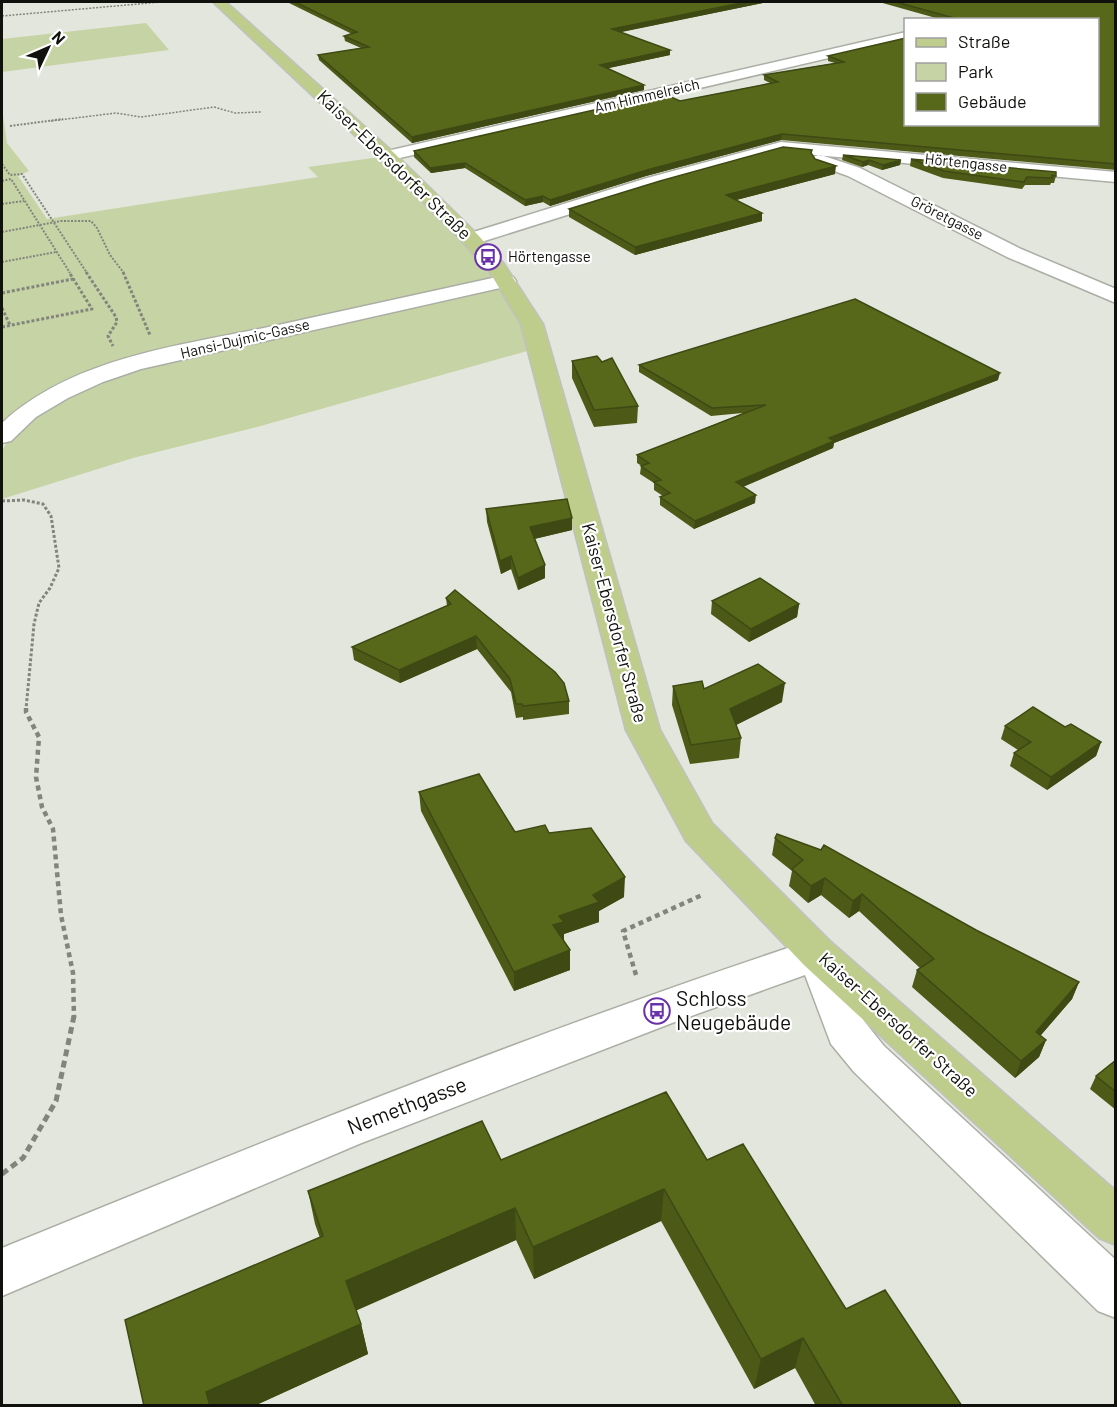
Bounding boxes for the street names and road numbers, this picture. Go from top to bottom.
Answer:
street label: Am Himmelreich [592,74,701,116]
street label: Kaiser-Ebersdorfer Straße [313,85,476,244]
street label: Hörtengasse [924,149,1008,175]
street label: Gröretgasse [908,191,987,243]
street label: Hansi-Dujmic-Gasse [178,314,311,362]
street label: Kaiser-Ebersdorfer Straße [578,520,652,725]
street label: Kaiser-Ebersdorfer Straße [815,947,983,1101]
street label: Nemethgasse [343,1070,470,1139]

